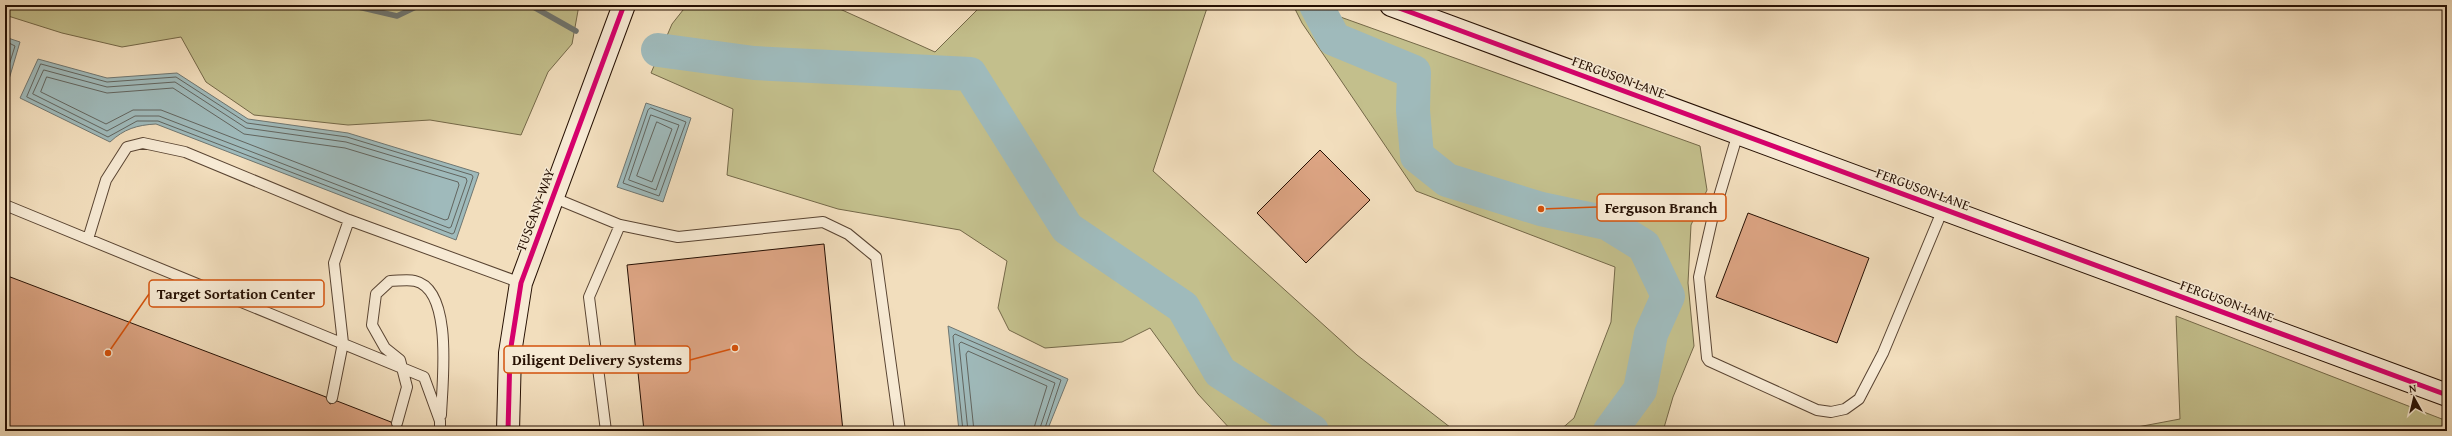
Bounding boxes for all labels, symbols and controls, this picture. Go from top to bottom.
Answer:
street label: FERGUSON LANE [1569,51,1669,103]
street label: FERGUSON LANE [1873,163,1973,215]
street label: TUSCANY WAY [511,165,559,254]
callout: Ferguson Branch [1597,194,1726,221]
text: Ferguson Branch [1605,197,1717,218]
street label: FERGUSON LANE [2177,275,2277,327]
callout: Target Sortation Center [149,280,324,307]
text: Target Sortation Center [157,283,315,304]
callout: Diligent Delivery Systems [504,346,690,373]
text: Diligent Delivery Systems [512,349,682,370]
north arrow [2394,378,2434,418]
text: N [2408,380,2418,397]

